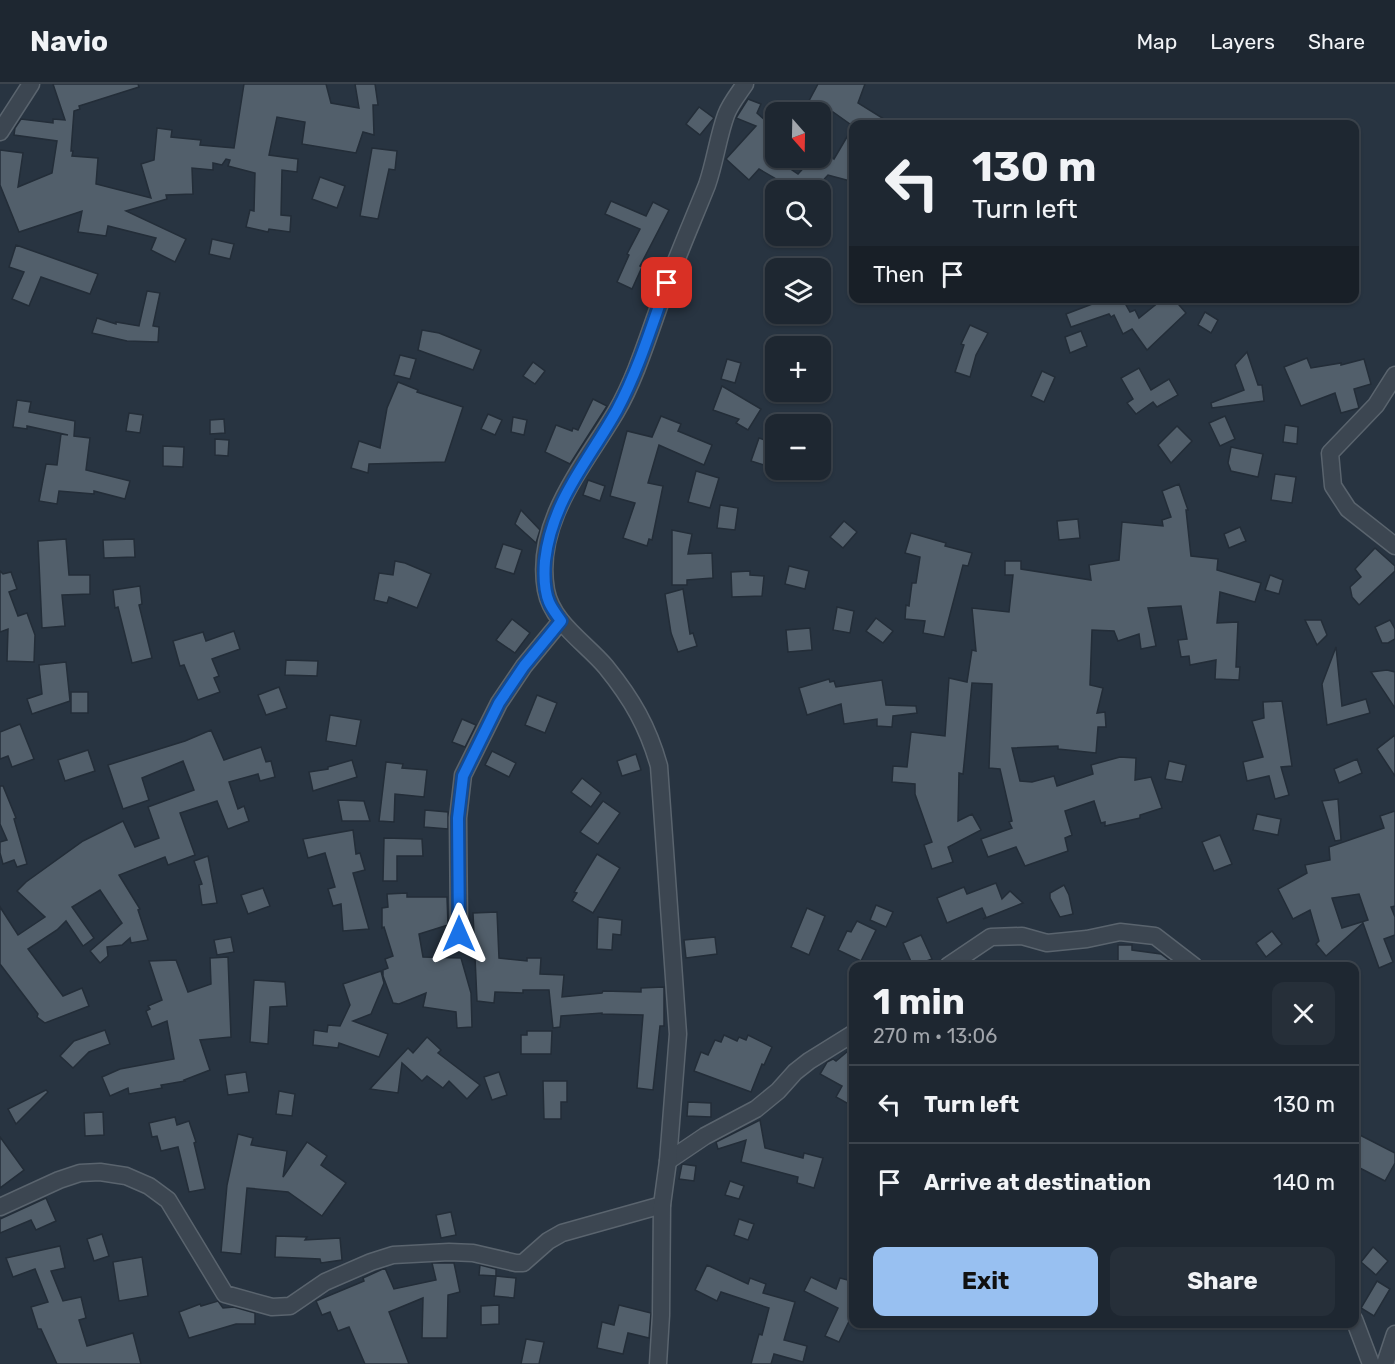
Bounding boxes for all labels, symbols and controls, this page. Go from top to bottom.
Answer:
text: Navio [30,25,108,58]
text: Map [1136,29,1177,54]
text: Layers [1210,29,1275,54]
text: Share [1308,29,1365,54]
north arrow [765,102,831,168]
map controls [765,102,831,480]
text: 130 m [972,142,1097,192]
icon: left [873,144,951,222]
button: search [765,180,831,246]
text: Turn left [972,193,1077,225]
pin [641,257,692,308]
button: layers [765,258,831,324]
icon: arrive [936,258,969,291]
text: Then [873,261,924,288]
icon: arrive [650,266,683,299]
button: + [765,336,831,402]
button: − [765,414,831,480]
position arrow [427,902,491,966]
text: 1 min [873,980,965,1023]
button: close [1272,982,1335,1045]
text: 270 m · 13:06 [873,1024,997,1048]
icon: left [873,1088,906,1121]
text: Turn left [924,1091,1019,1118]
text: 130 m [1273,1091,1335,1118]
icon: arrive [873,1166,906,1199]
text: Arrive at destination [924,1169,1151,1196]
text: 140 m [1273,1169,1335,1196]
button: Exit [873,1247,1098,1316]
button: Share [1110,1247,1335,1316]

